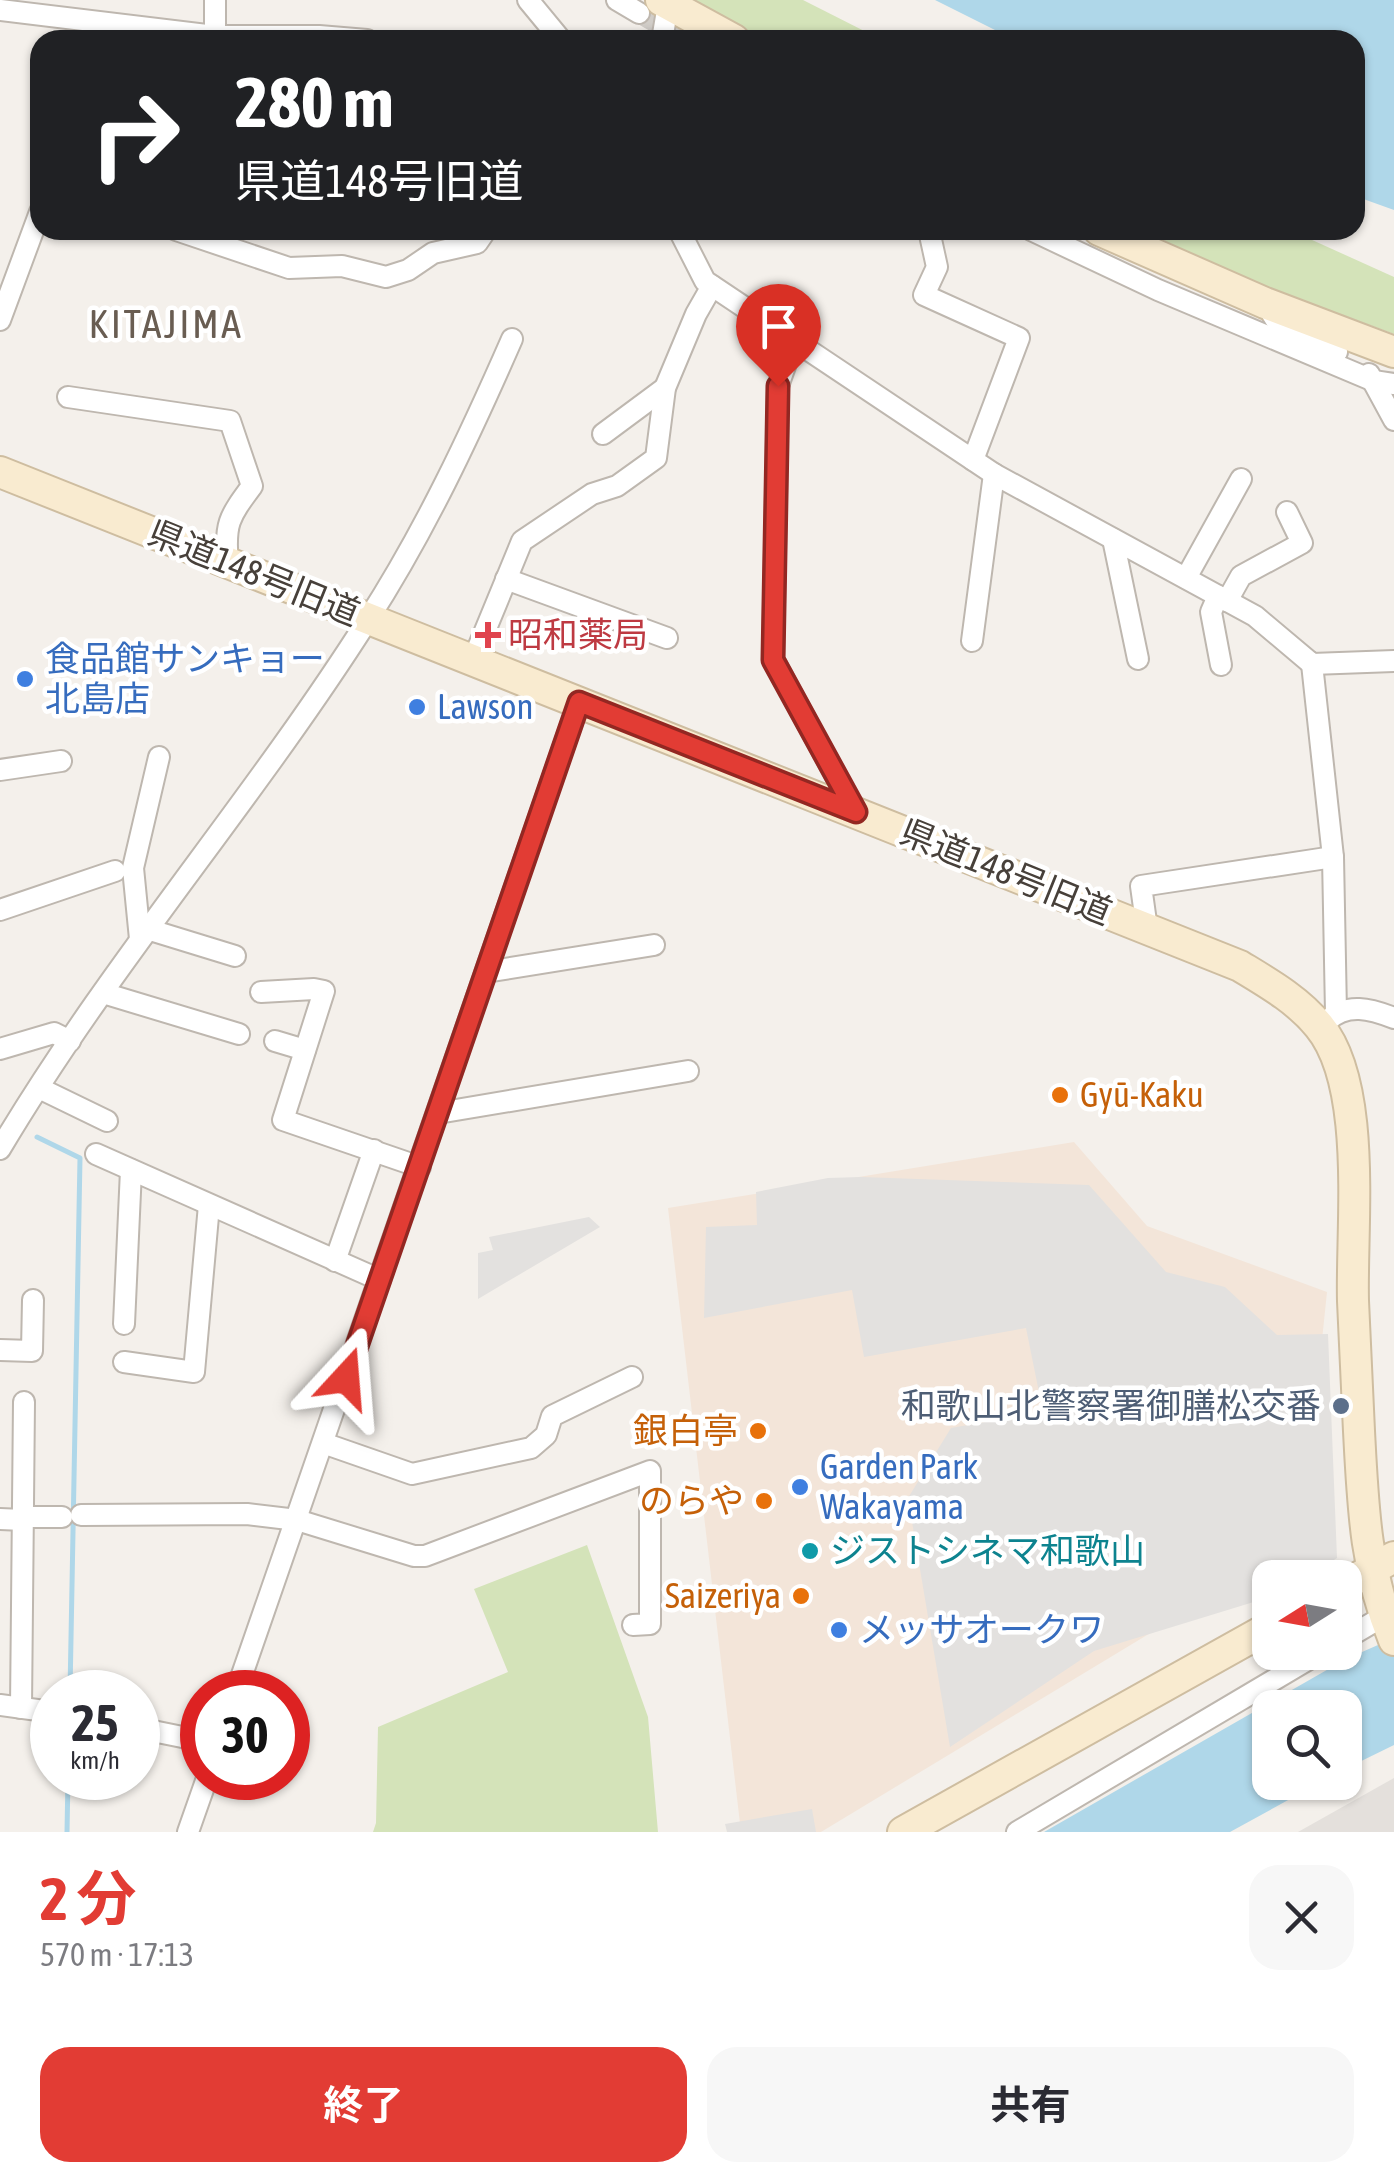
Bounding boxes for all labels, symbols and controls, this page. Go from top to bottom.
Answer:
text: 280 m [235,62,394,142]
icon: right [70,70,200,200]
text: 県道148号旧道 [235,155,523,207]
pin [736,284,821,387]
icon: arrive [751,299,806,354]
district label: KITAJIMA [89,301,243,346]
street label: 県道148号旧道 [143,512,366,633]
place label: 昭和薬局 [508,614,648,654]
marker: 昭和薬局 [477,624,499,646]
place label: 食品館サンキョー 北島店 [45,638,325,718]
marker: 食品館サンキョー 北島店 [14,668,36,690]
place label: Lawson [437,686,534,726]
marker: Lawson [406,696,428,718]
street label: 県道148号旧道 [895,811,1118,932]
place label: Gyū-Kaku [1080,1074,1204,1114]
marker: Gyū-Kaku [1049,1084,1071,1106]
position arrow [294,1326,398,1430]
place label: 和歌山北警察署御膳松交番 [901,1385,1321,1425]
marker: 和歌山北警察署御膳松交番 [1330,1395,1352,1417]
place label: 銀白亭 [633,1410,738,1450]
marker: 銀白亭 [747,1420,769,1442]
place label: Garden Park Wakayama [820,1446,978,1526]
marker: Garden Park Wakayama [789,1476,811,1498]
place label: のらや [639,1480,744,1520]
marker: のらや [753,1490,775,1512]
place label: ジストシネマ和歌山 [830,1530,1145,1570]
marker: ジストシネマ和歌山 [799,1540,821,1562]
north arrow [1252,1560,1362,1670]
map controls [1252,1560,1362,1800]
place label: Saizeriya [665,1575,781,1615]
marker: Saizeriya [790,1585,812,1607]
place label: メッサオークワ [859,1609,1104,1649]
marker: メッサオークワ [828,1619,850,1641]
speed limit sign: 30 [180,1670,310,1800]
button: search [1252,1690,1362,1800]
text: 25 [71,1694,118,1752]
text: km/h [70,1746,120,1774]
text: 2 分 [40,1864,136,1933]
button: close [1249,1865,1354,1970]
text: 570 m · 17:13 [40,1936,194,1973]
button: 終了 [40,2047,687,2162]
button: 共有 [707,2047,1354,2162]

